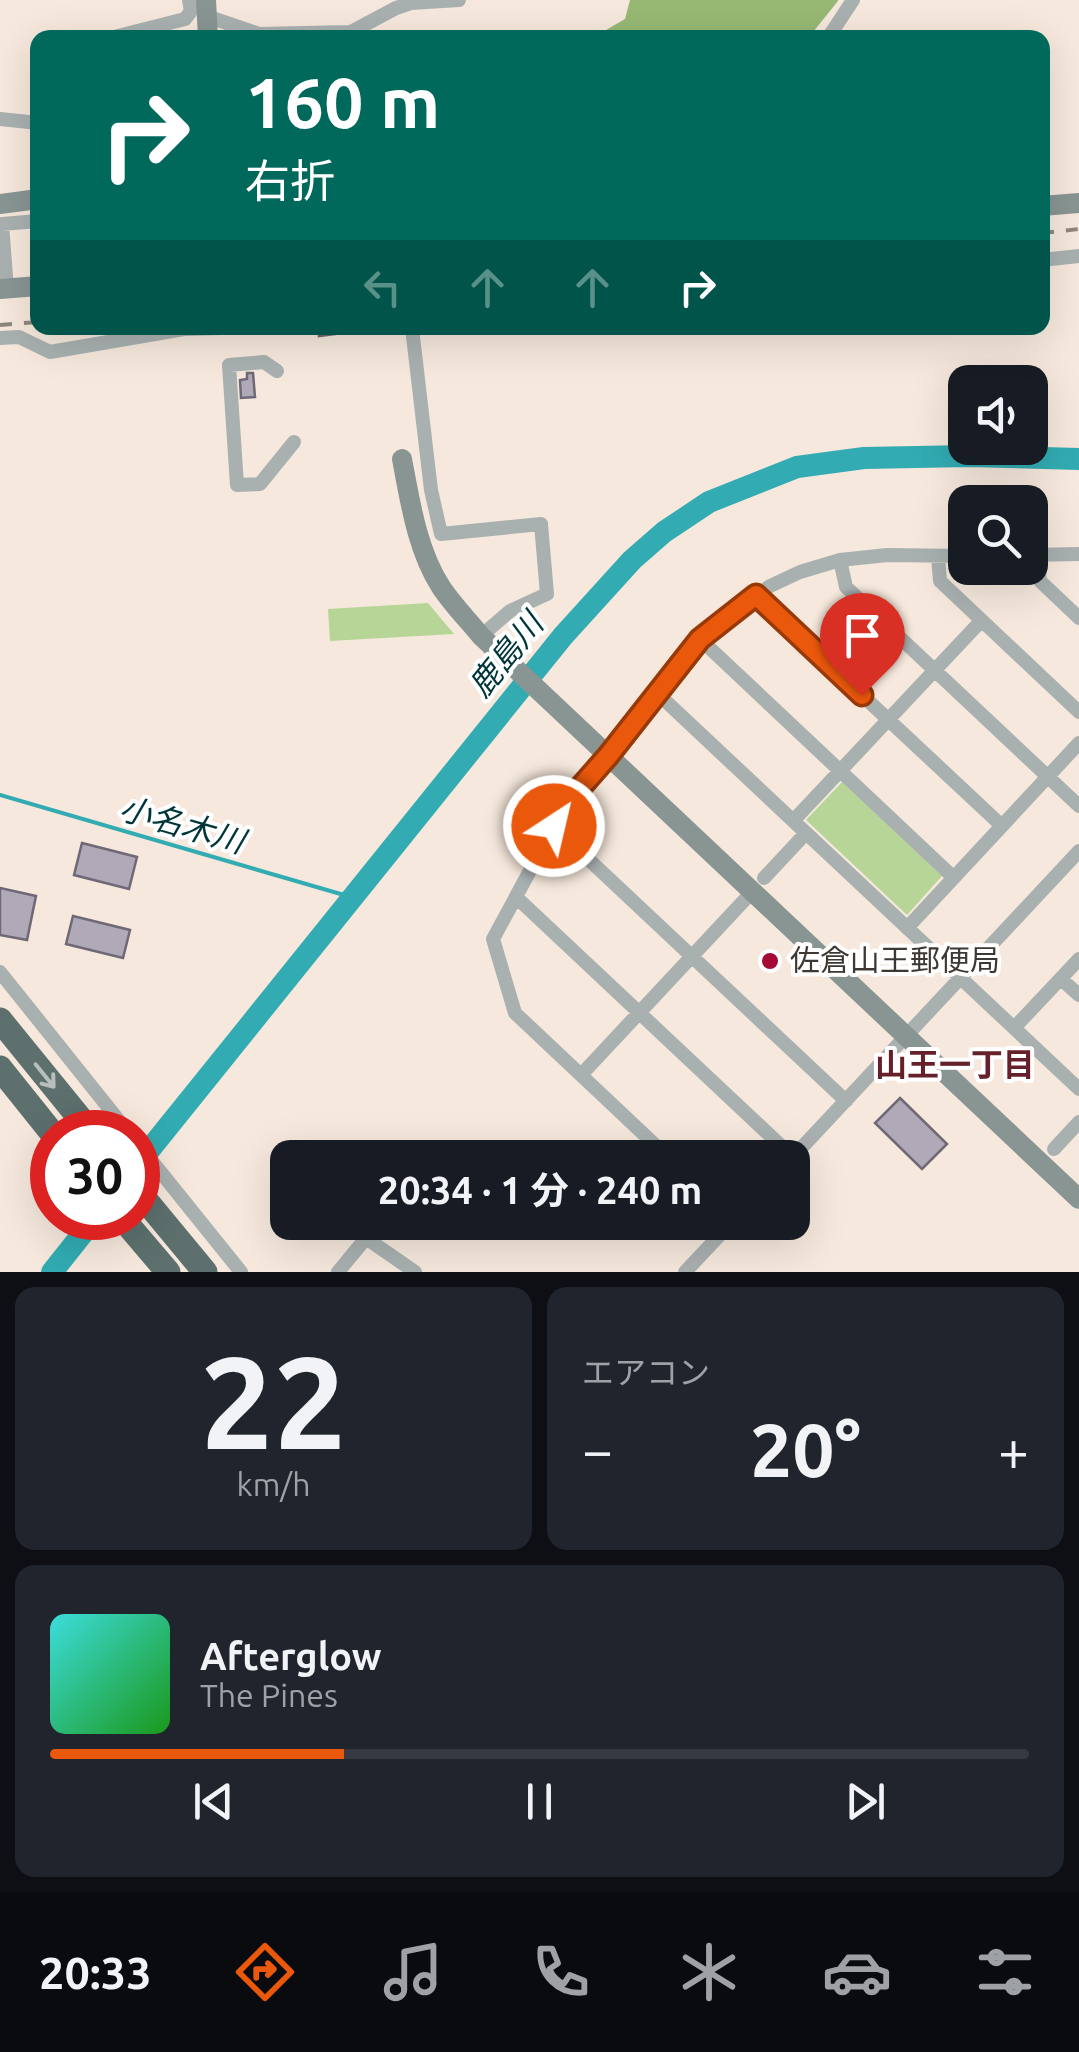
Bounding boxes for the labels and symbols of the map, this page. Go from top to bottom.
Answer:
pin [820,593,905,696]
water label: 鹿島川 [461,603,551,703]
position arrow [502,774,606,878]
water label: 小名木川 [116,789,252,860]
place label: 佐倉山王郵便局 [790,943,1000,977]
marker: 佐倉山王郵便局 [759,950,781,972]
district label: 山王一丁目 [875,1046,1035,1082]
one-way arrow [34,1063,56,1089]
speed limit sign: 30 [30,1110,160,1240]

